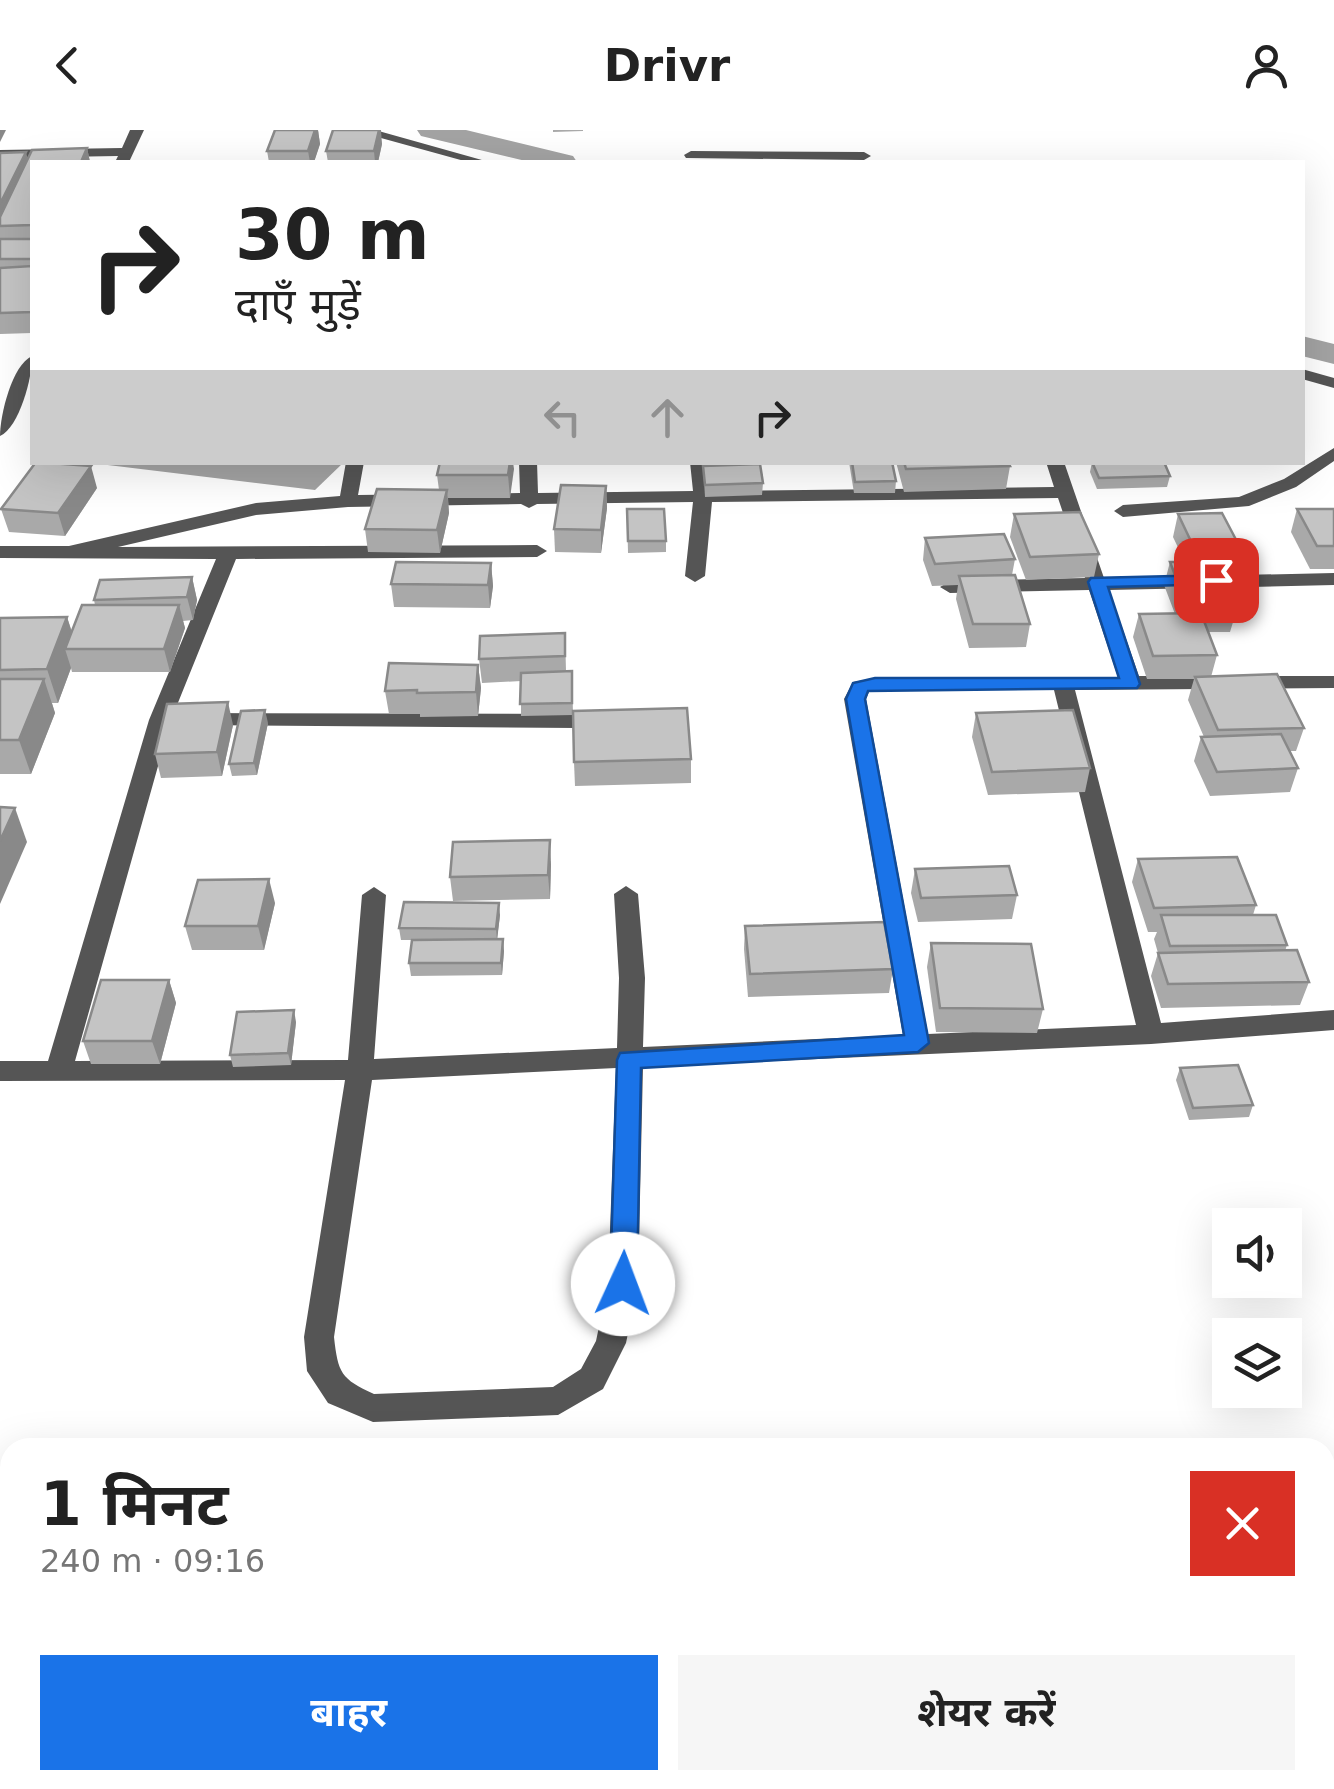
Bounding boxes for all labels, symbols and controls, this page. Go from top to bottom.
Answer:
icon: back [40,38,95,93]
icon: person [1239,38,1294,93]
text: Drivr [604,39,730,92]
text: 30 m [235,194,430,276]
icon: right [70,200,200,330]
text: दाएँ मुड़ें [235,278,361,331]
icon: left [535,390,590,445]
icon: ahead [640,390,695,445]
icon: right [745,390,800,445]
pin [1174,538,1259,623]
icon: arrive [1189,553,1244,608]
map controls [1212,1208,1302,1408]
button: sound [1212,1208,1302,1298]
position arrow [571,1232,675,1336]
button: layers [1212,1318,1302,1408]
text: 1 मिनट [40,1469,229,1539]
button: close [1190,1471,1295,1576]
text: 240 m · 09:16 [40,1542,265,1580]
button: बाहर [40,1655,658,1770]
button: शेयर करें [678,1655,1295,1770]

